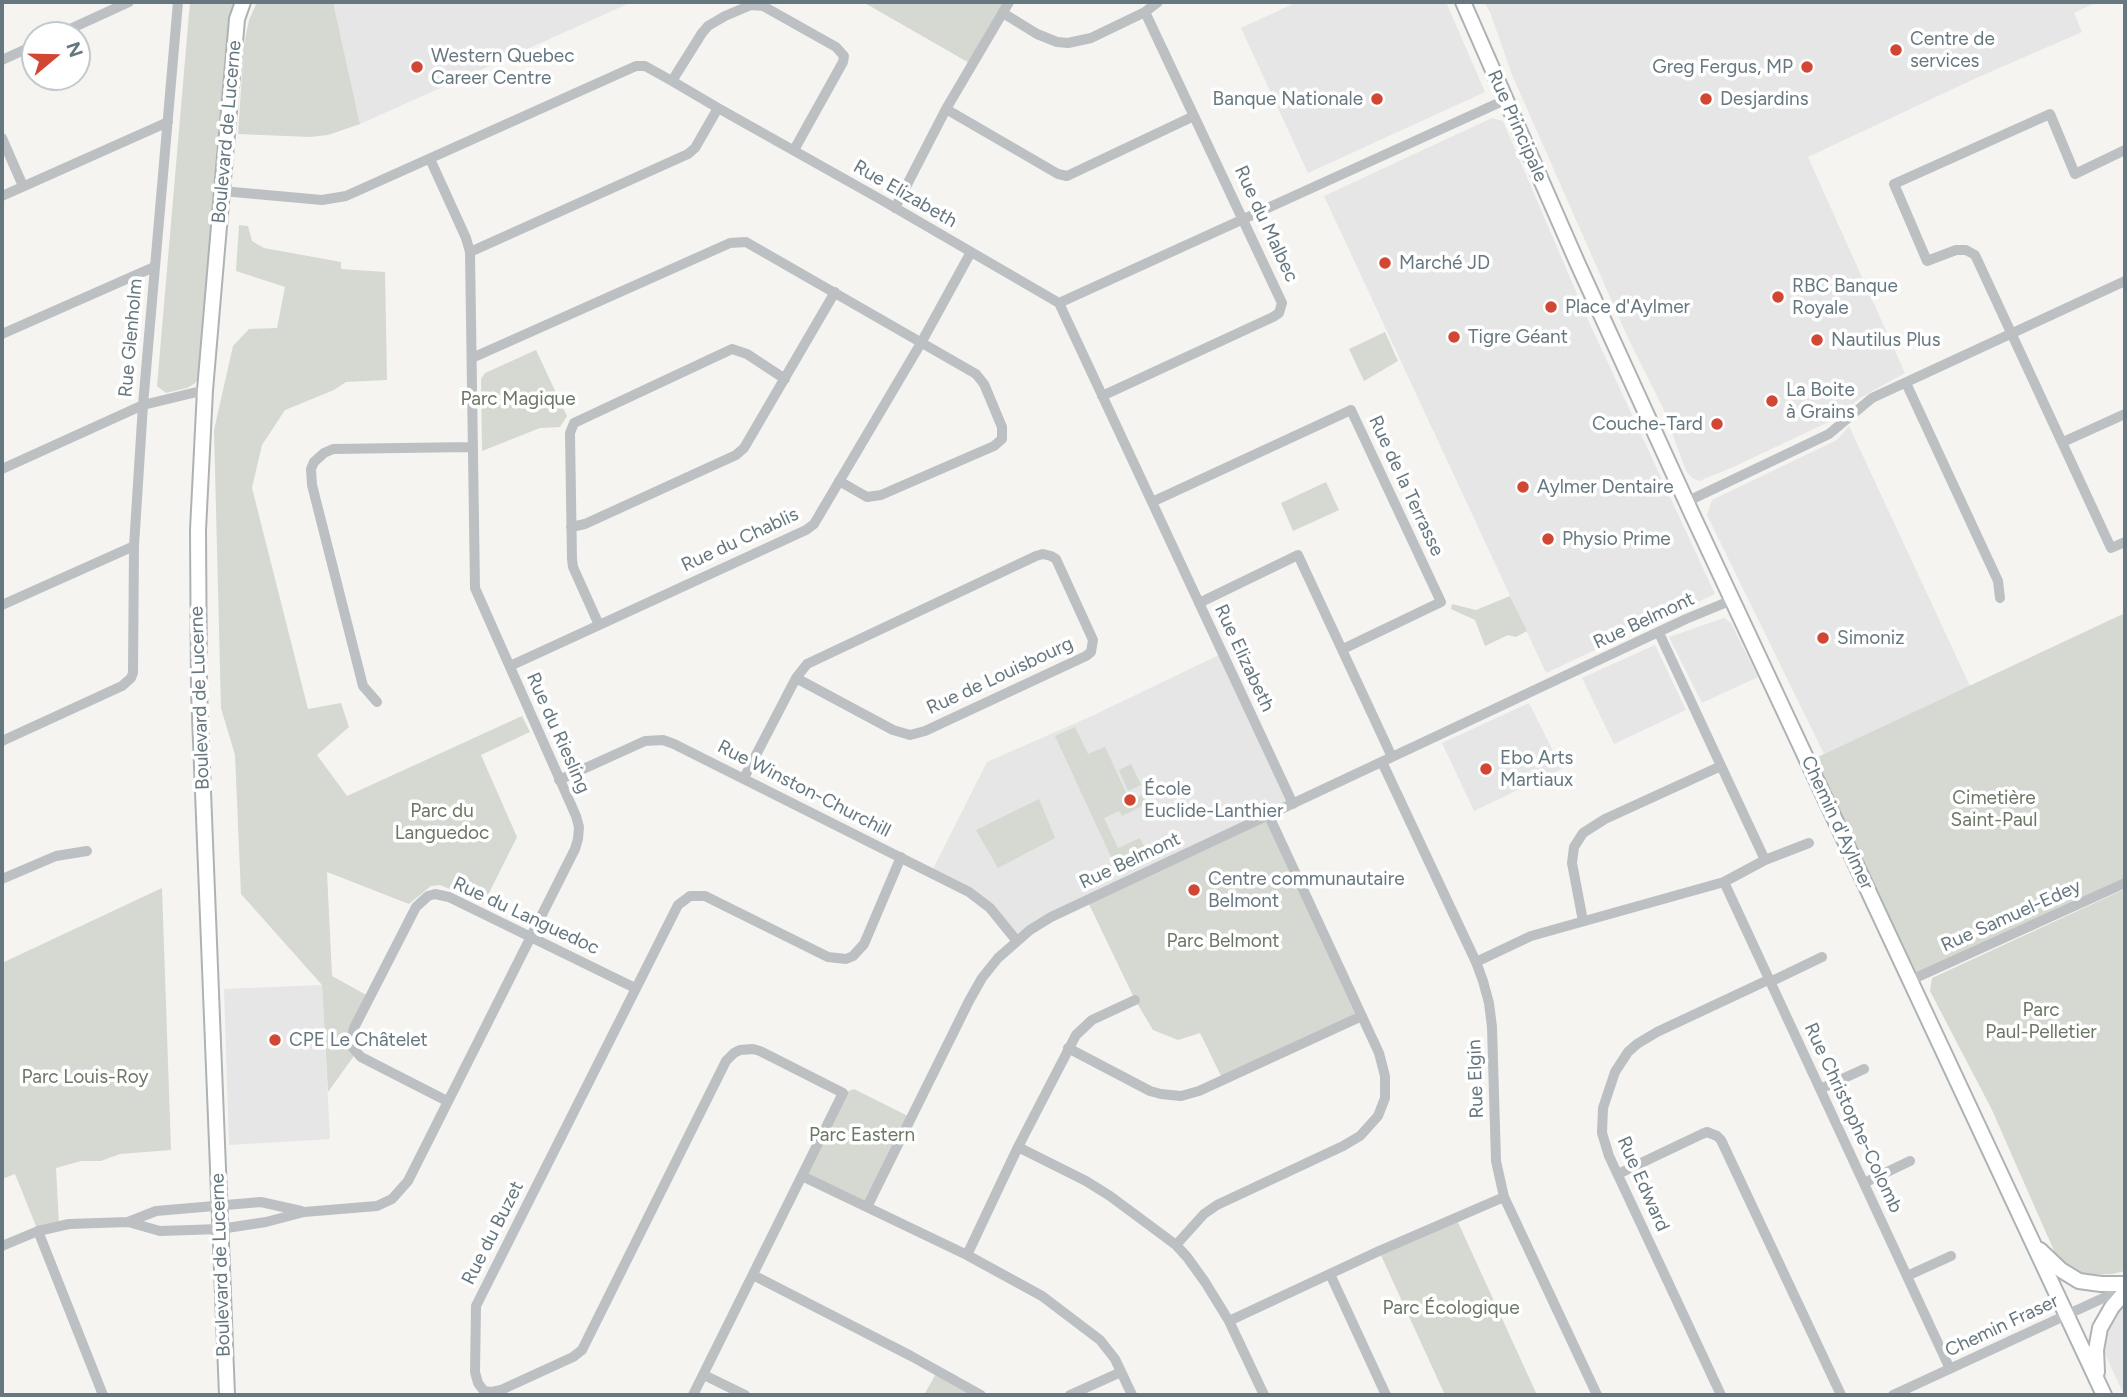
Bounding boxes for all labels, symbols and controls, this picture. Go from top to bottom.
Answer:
north arrow [21,21,91,91]
place label: Centre de services [1910,28,1995,72]
text: N [61,39,88,60]
street label: Boulevard de Lucerne [208,39,246,225]
marker: Centre de services [1888,42,1904,58]
place label: Western Quebec Career Centre [431,45,575,89]
place label: Greg Fergus, MP [1652,56,1793,78]
marker: Western Quebec Career Centre [409,59,425,75]
marker: Greg Fergus, MP [1799,59,1815,75]
street label: Rue Principale [1482,67,1552,185]
place label: Banque Nationale [1213,88,1363,110]
place label: Desjardins [1720,88,1809,110]
marker: Banque Nationale [1369,91,1385,107]
marker: Desjardins [1698,91,1714,107]
street label: Rue Elizabeth [849,155,961,233]
street label: Rue du Malbec [1229,162,1303,286]
place label: Marché JD [1399,252,1490,274]
marker: Marché JD [1377,255,1393,271]
place label: RBC Banque Royale [1792,275,1898,319]
street label: Rue Glenholm [114,278,148,398]
marker: RBC Banque Royale [1770,289,1786,305]
place label: Place d'Aylmer [1565,296,1690,318]
marker: Place d'Aylmer [1543,299,1559,315]
place label: Tigre Géant [1468,326,1568,348]
marker: Tigre Géant [1446,329,1462,345]
place label: Nautilus Plus [1831,329,1941,351]
marker: Nautilus Plus [1809,332,1825,348]
place label: La Boite à Grains [1786,379,1855,423]
park label: Parc Magique [460,388,576,410]
marker: La Boite à Grains [1764,393,1780,409]
street label: Rue de la Terrasse [1363,412,1449,560]
place label: Couche-Tard [1592,413,1703,435]
marker: Couche-Tard [1709,416,1725,432]
place label: Aylmer Dentaire [1537,476,1674,498]
marker: Aylmer Dentaire [1515,479,1531,495]
street label: Rue du Chablis [678,503,802,577]
place label: Physio Prime [1562,528,1671,550]
marker: Physio Prime [1540,531,1556,547]
street label: Rue Belmont [1590,588,1698,654]
street label: Rue Elizabeth [1209,601,1279,715]
street label: Boulevard de Lucerne [185,606,215,790]
place label: Simoniz [1837,627,1905,649]
marker: Simoniz [1815,630,1831,646]
street label: Rue de Louisbourg [923,632,1077,720]
street label: Rue du Riesling [521,669,595,797]
street label: Rue Winston-Churchill [714,735,894,843]
place label: Ebo Arts Martiaux [1500,747,1573,791]
street label: Chemin d'Aylmer [1796,752,1878,894]
marker: Ebo Arts Martiaux [1478,761,1494,777]
place label: École Euclide-Lanthier [1144,778,1283,822]
park label: Cimetière Saint-Paul [1951,787,2037,831]
marker: École Euclide-Lanthier [1122,792,1138,808]
park label: Parc du Languedoc [395,800,489,844]
street label: Rue Belmont [1076,828,1184,894]
place label: Centre communautaire Belmont [1208,868,1405,912]
street label: Rue du Languedoc [449,872,603,960]
street label: Rue Samuel-Edey [1938,875,2084,957]
marker: Centre communautaire Belmont [1186,882,1202,898]
park label: Parc Belmont [1166,930,1280,952]
park label: Parc Paul-Pelletier [1985,999,2097,1043]
street label: Rue Christophe-Colomb [1799,1019,1907,1217]
place label: CPE Le Châtelet [289,1029,428,1051]
marker: CPE Le Châtelet [267,1032,283,1048]
street label: Rue Elgin [1463,1039,1489,1119]
park label: Parc Louis-Roy [21,1066,149,1088]
park label: Parc Eastern [809,1124,915,1146]
street label: Rue Edward [1612,1133,1674,1235]
street label: Boulevard de Lucerne [206,1173,236,1357]
street label: Rue du Buzet [457,1177,529,1289]
street label: Chemin Fraser [1942,1290,2062,1362]
park label: Parc Écologique [1382,1297,1520,1319]

